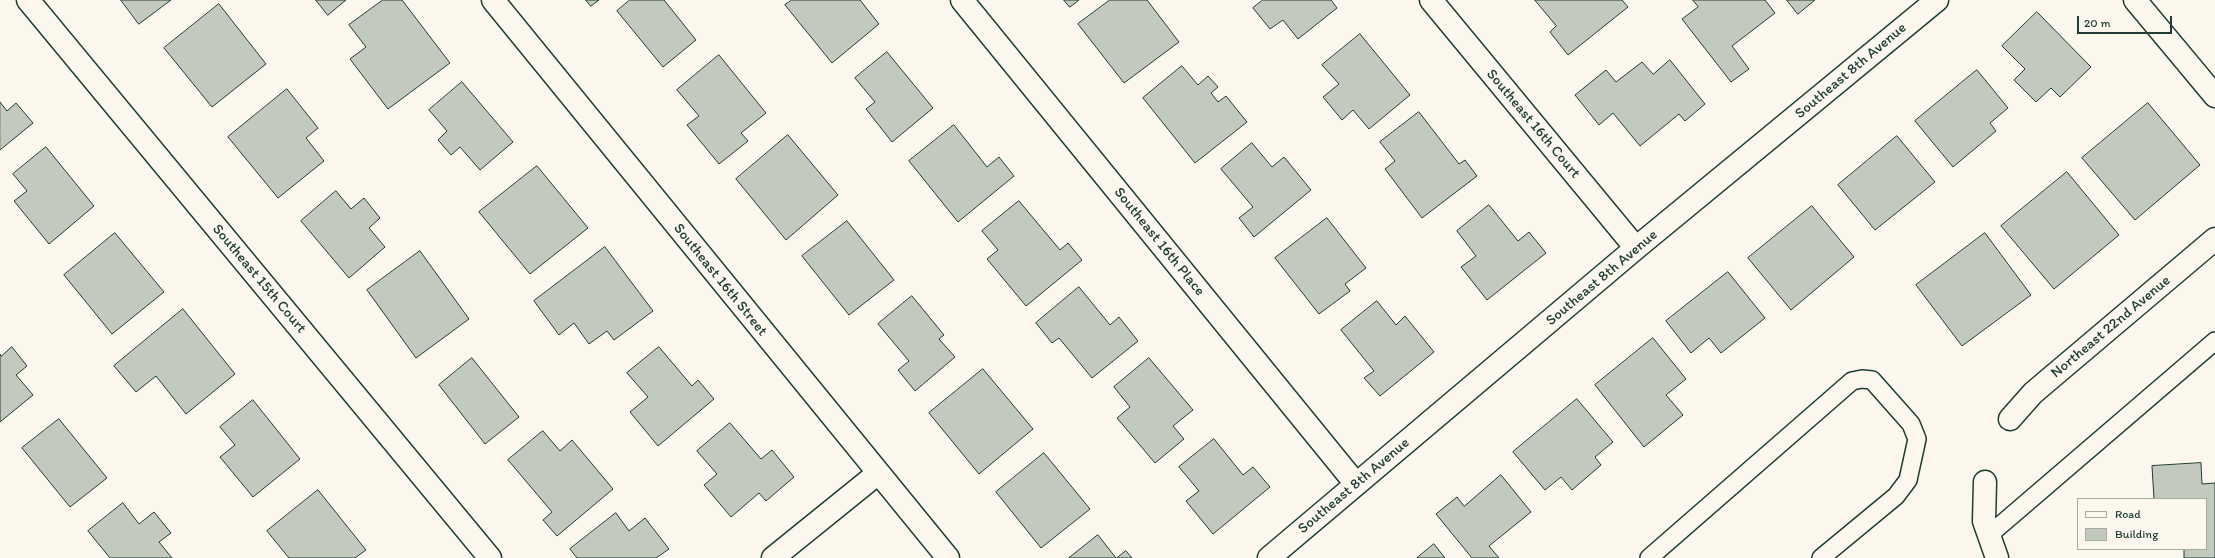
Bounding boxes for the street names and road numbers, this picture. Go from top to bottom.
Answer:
street label: Southeast 8th Avenue [1792,19,1910,123]
street label: Southeast 16th Court [1482,66,1584,182]
street label: Southeast 16th Place [1110,184,1208,300]
street label: Southeast 16th Street [669,220,771,340]
street label: Southeast 15th Court [208,221,310,337]
street label: Southeast 8th Avenue [1543,226,1661,330]
street label: Northeast 22nd Avenue [2048,272,2174,382]
street label: Southeast 8th Avenue [1295,434,1413,538]

